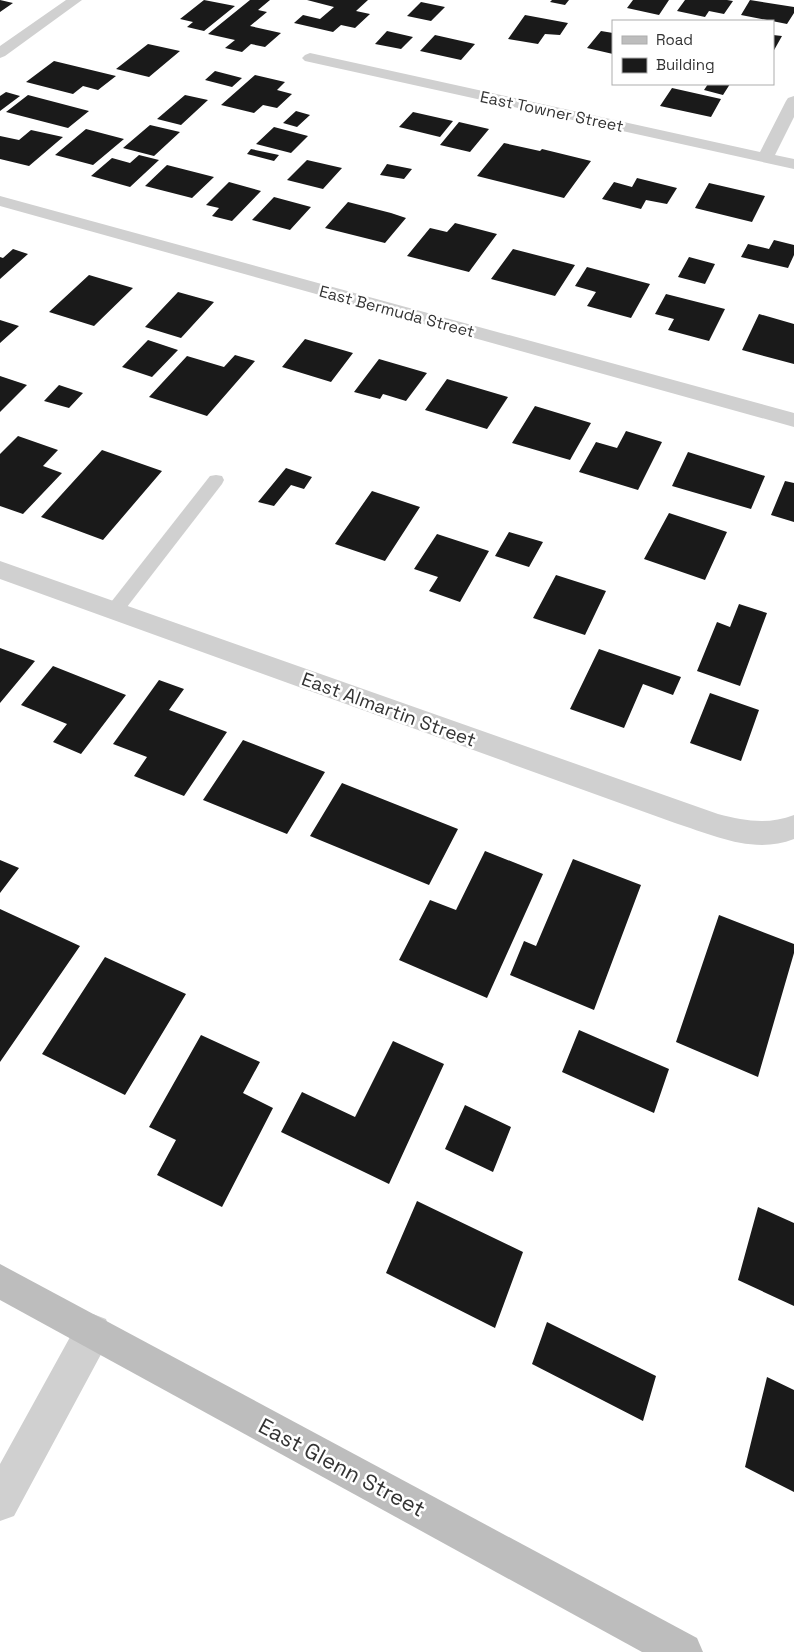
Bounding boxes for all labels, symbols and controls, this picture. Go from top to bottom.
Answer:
legend [612,20,774,85]
text: Road [656,30,693,49]
text: Building [656,55,715,74]
street label: East Towner Street [478,86,626,137]
street label: East Bermuda Street [317,281,477,342]
street label: East Almartin Street [298,666,479,753]
street label: East Glenn Street [254,1411,430,1523]

